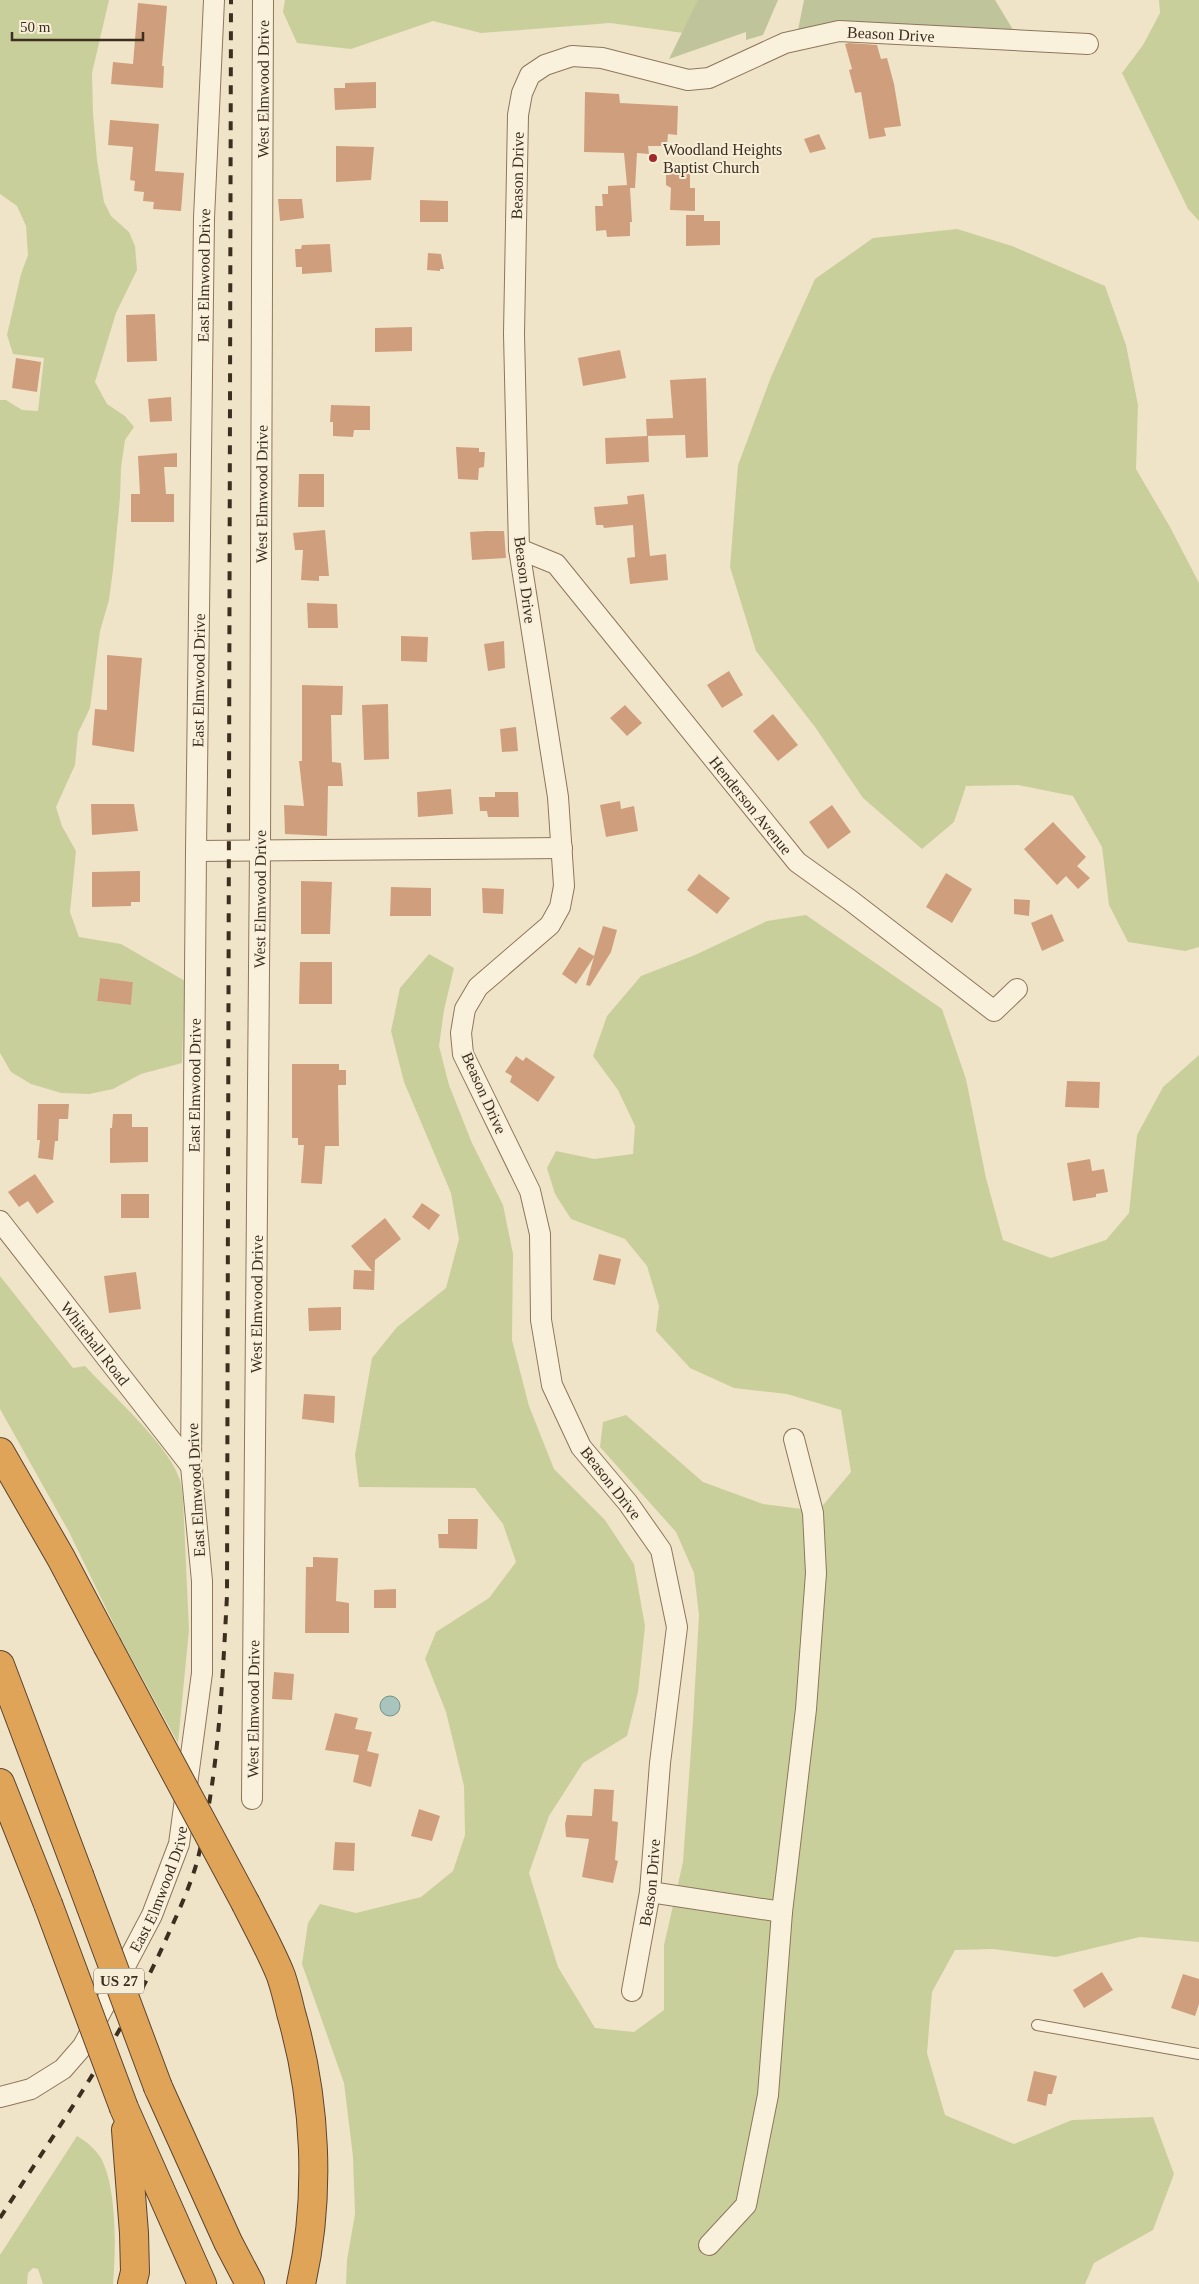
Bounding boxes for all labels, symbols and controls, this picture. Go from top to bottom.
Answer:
scale bar [12,10,144,42]
text: 50 m [20,19,51,35]
street label: West Elmwood Drive [254,20,271,158]
street label: Beason Drive [847,23,935,44]
street label: Beason Drive [508,132,526,220]
place label: Woodland Heights Baptist Church [663,141,782,177]
marker: Woodland Heights Baptist Church [647,152,659,164]
street label: East Elmwood Drive [194,208,213,343]
street label: West Elmwood Drive [253,425,270,563]
street label: Beason Drive [511,536,539,624]
street label: East Elmwood Drive [189,613,208,748]
street label: Henderson Avenue [706,753,796,858]
street label: West Elmwood Drive [251,830,269,968]
street label: East Elmwood Drive [185,1018,203,1153]
street label: Beason Drive [458,1050,510,1136]
street label: West Elmwood Drive [247,1235,265,1373]
street label: Whitehall Road [58,1298,133,1388]
street label: East Elmwood Drive [184,1423,208,1557]
street label: Beason Drive [577,1443,645,1523]
street label: West Elmwood Drive [244,1640,262,1778]
street label: East Elmwood Drive [126,1825,190,1955]
street label: Beason Drive [635,1838,663,1927]
road number: US 27 [94,1968,144,1994]

